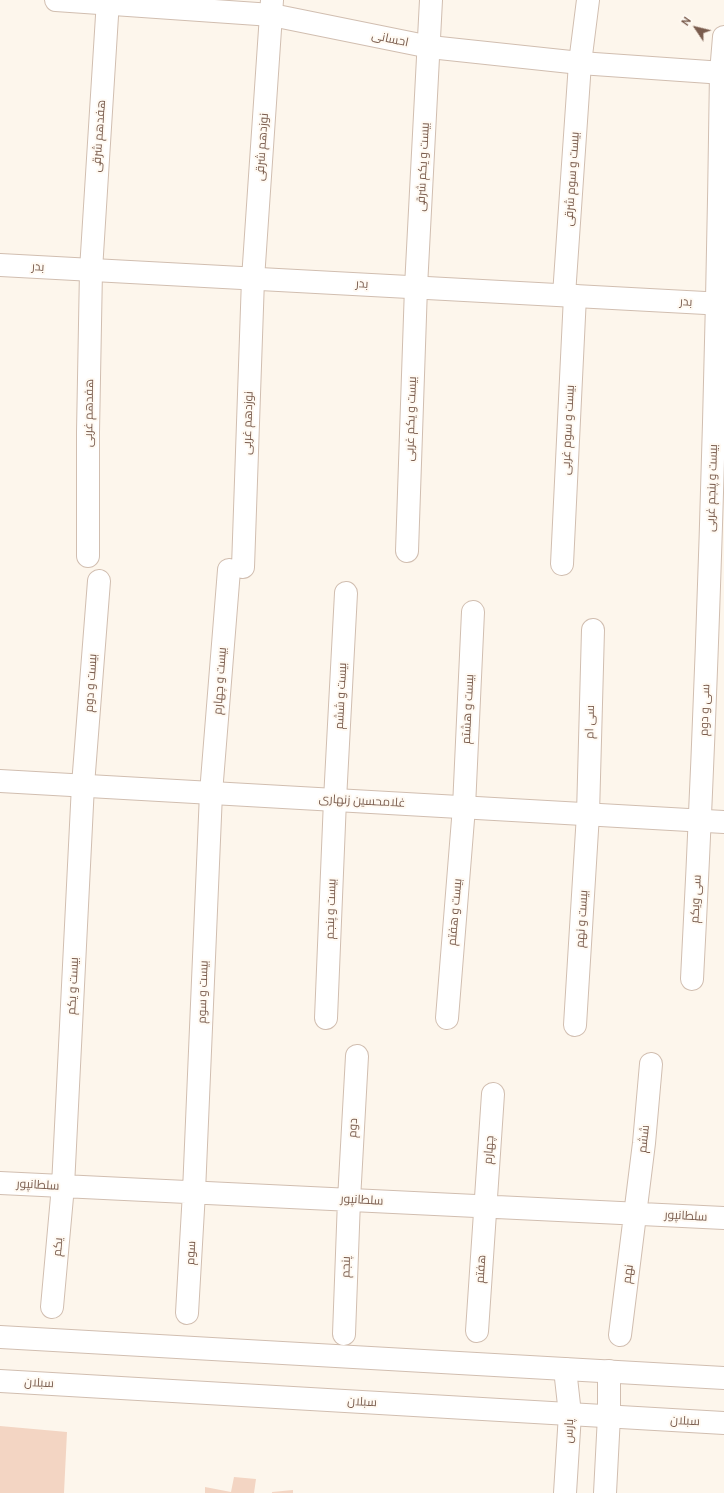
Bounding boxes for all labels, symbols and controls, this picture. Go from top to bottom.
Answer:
north arrow [676,8,716,48]
text: N [678,14,694,28]
street label: احسانی [370,28,410,50]
street label: هفدهم شرقی [89,99,109,173]
street label: نوزدهم شرقی [252,113,272,181]
street label: بیست و یکم شرقی [413,122,433,212]
street label: بیست و سوم شرقی [562,131,582,227]
street label: بدر [31,259,45,275]
street label: بدر [355,276,369,292]
street label: بدر [679,294,693,310]
street label: بیست و یکم غربی [402,376,420,462]
street label: هفدهم غربی [81,379,97,447]
street label: بیست و سوم غربی [558,384,578,476]
street label: نوزدهم غربی [240,391,256,455]
street label: بیست و پنجم غربی [703,444,721,532]
street label: بیست و چهارم [210,647,230,715]
street label: بیست و دوم [82,653,100,713]
street label: بیست و ششم [332,662,350,730]
street label: بیست و هشتم [459,674,477,744]
street label: سی و دوم [697,684,713,736]
street label: سی ام [583,705,597,739]
street label: غلامحسین زنهاری [318,792,406,810]
street label: سی ویکم [688,874,704,924]
street label: بیست و پنجم [323,878,339,940]
street label: بیست و هفتم [445,878,465,946]
street label: بیست و نهم [573,890,591,948]
street label: بیست و یکم [64,957,82,1015]
street label: بیست و سوم [195,960,211,1024]
street label: دوم [345,1118,361,1138]
street label: ششم [635,1124,653,1154]
street label: چهارم [481,1135,497,1165]
street label: سلطانپور [16,1177,60,1193]
street label: سلطانپور [340,1192,384,1208]
street label: سلطانپور [664,1208,708,1224]
street label: یکم [50,1237,66,1257]
street label: سوم [183,1240,199,1266]
street label: هفتم [473,1254,489,1284]
street label: پنجم [338,1256,354,1278]
street label: نهم [620,1264,636,1284]
street label: سبلان [24,1375,54,1391]
street label: سبلان [347,1394,377,1410]
street label: سبلان [670,1413,700,1429]
street label: پارس [561,1418,577,1444]

